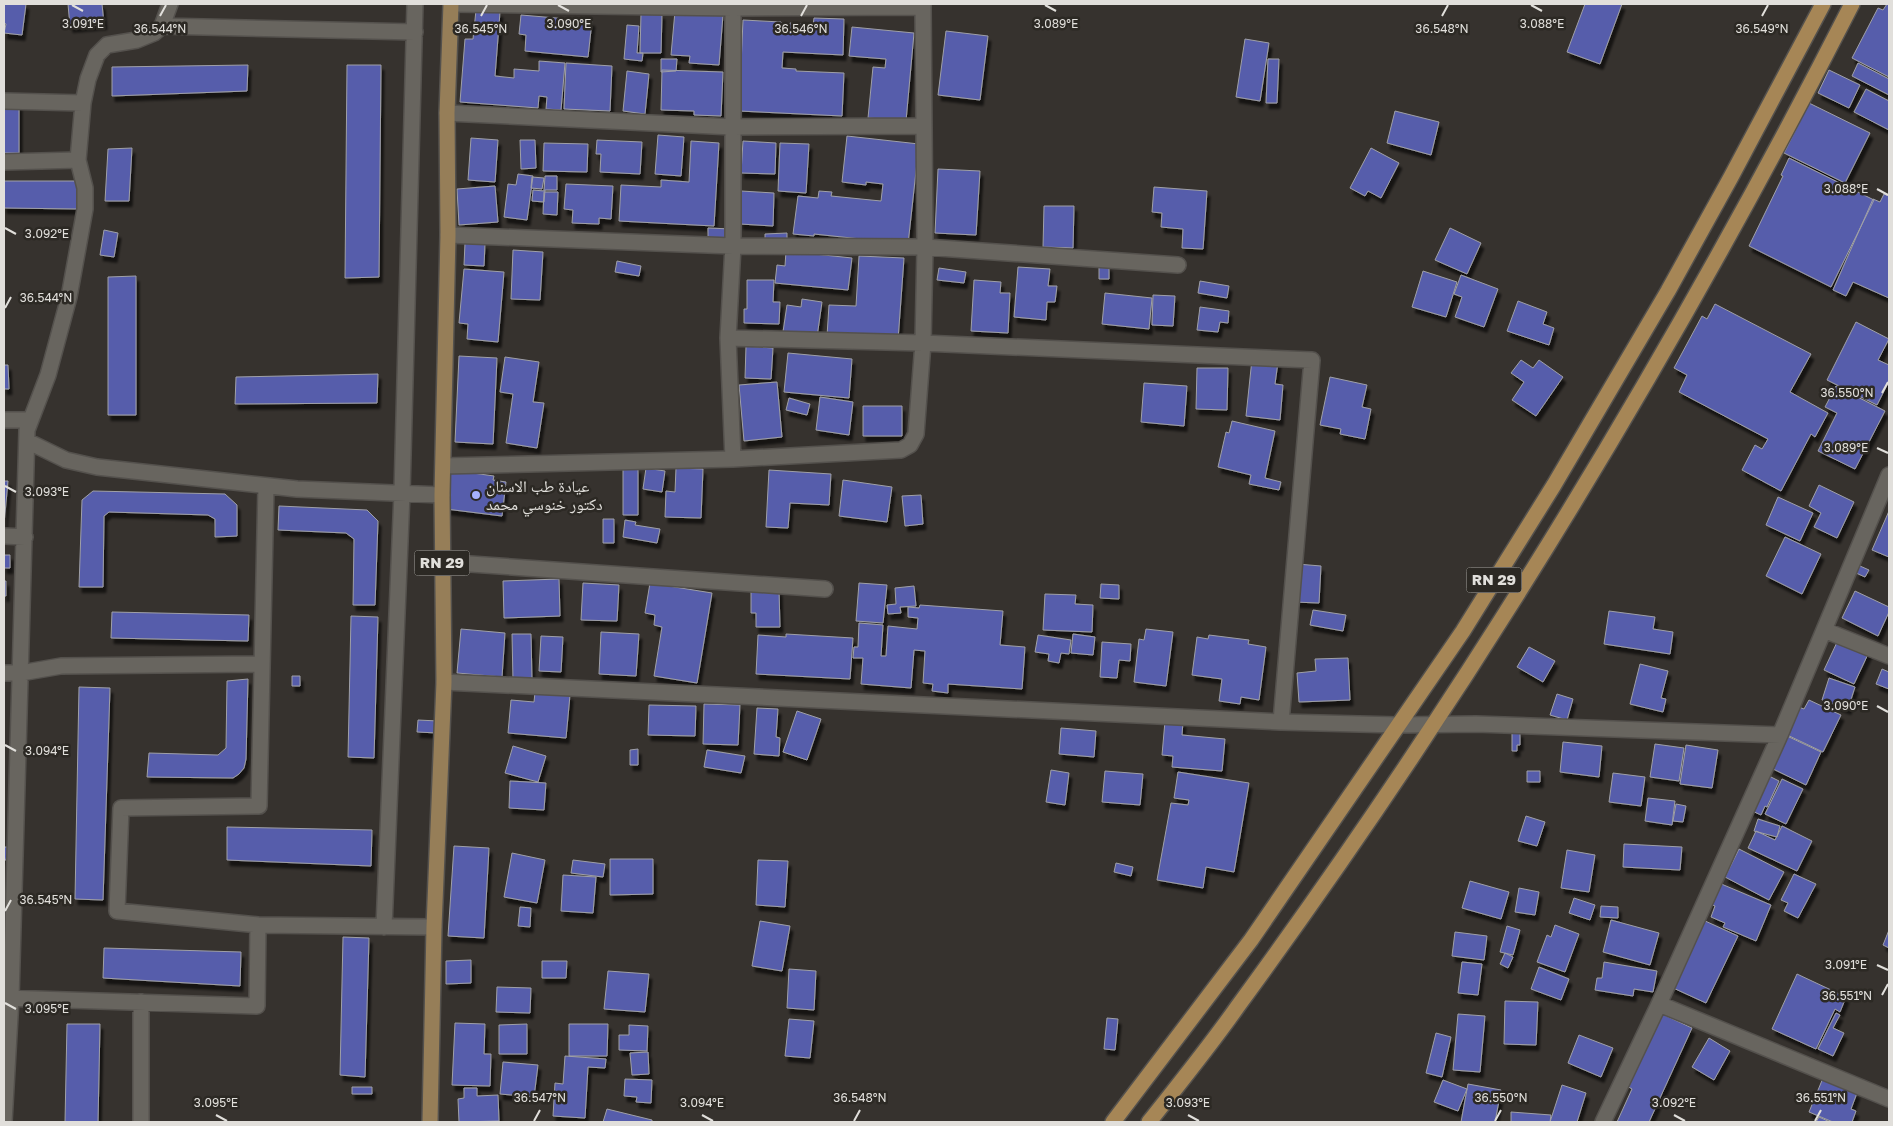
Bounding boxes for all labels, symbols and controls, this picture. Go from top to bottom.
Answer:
text: 3.091°E [62,16,104,31]
text: 3.090°E [547,16,591,31]
text: 3.089°E [1034,16,1078,31]
text: 3.088°E [1520,16,1564,31]
text: 36.544°N [134,21,186,36]
text: 36.545°N [455,21,507,36]
text: 36.546°N [774,21,828,36]
text: 36.548°N [1415,21,1469,36]
text: 36.549°N [1735,21,1789,36]
text: 3.088°E [1824,181,1868,196]
text: 3.092°E [25,226,69,241]
text: 36.544°N [20,290,72,305]
text: 36.550°N [1820,385,1874,400]
text: 3.089°E [1824,440,1868,455]
place label: عيادة طب الاسنان دكتور خنوسي محمد [486,476,603,517]
text: 3.093°E [25,484,69,499]
marker: عيادة طب الاسنان دكتور خنوسي محمد [470,489,482,501]
road number: RN 29 [414,550,470,576]
road number: RN 29 [1466,568,1522,592]
text: 3.090°E [1824,698,1868,713]
text: 3.094°E [25,743,69,758]
text: 36.545°N [20,892,72,907]
text: 3.091°E [1825,957,1867,972]
text: 36.551°N [1822,988,1872,1003]
text: 3.095°E [25,1001,69,1016]
text: 36.547°N [514,1090,566,1105]
text: 36.548°N [833,1090,887,1105]
text: 36.550°N [1474,1090,1528,1105]
text: 36.551°N [1796,1090,1846,1105]
text: 3.095°E [194,1095,238,1110]
text: 3.094°E [680,1095,724,1110]
text: 3.093°E [1166,1095,1210,1110]
text: 3.092°E [1652,1095,1696,1110]

